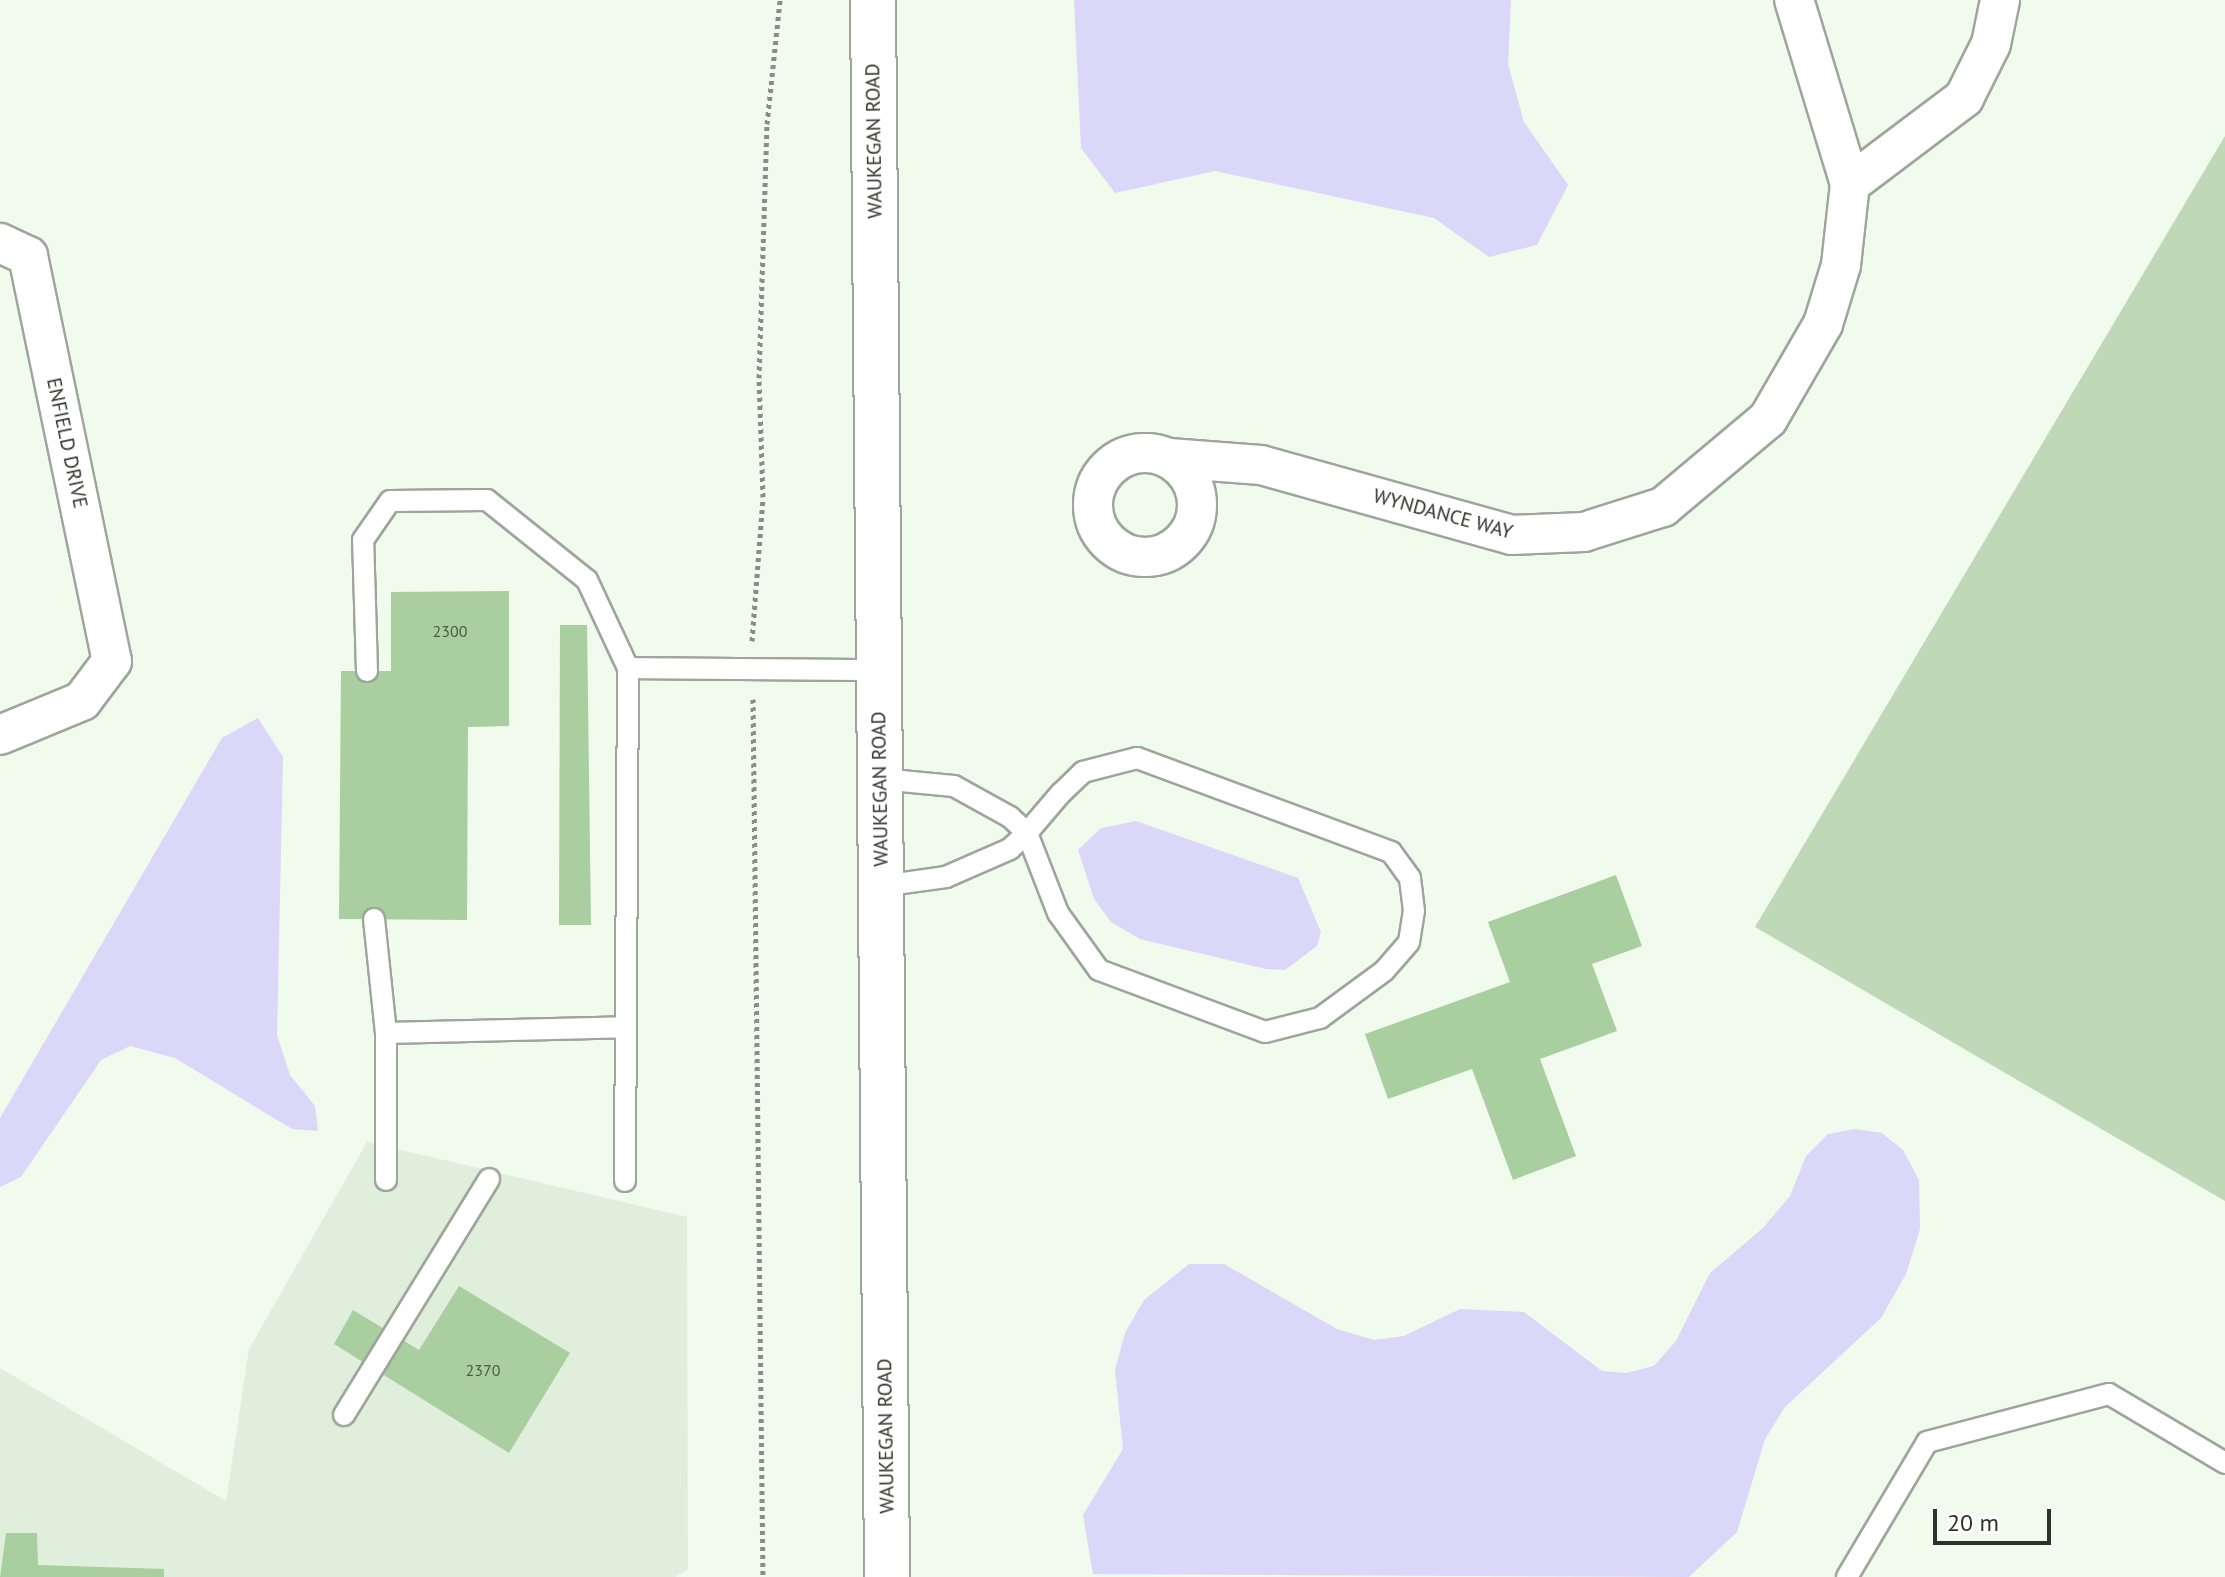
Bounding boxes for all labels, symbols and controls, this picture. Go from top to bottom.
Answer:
street label: WAUKEGAN ROAD [861,63,887,219]
street label: ENFIELD DRIVE [41,376,93,510]
street label: WYNDANCE WAY [1370,484,1516,544]
house number: 2300 [433,621,467,641]
street label: WAUKEGAN ROAD [867,711,893,867]
street label: WAUKEGAN ROAD [873,1358,899,1514]
house number: 2370 [466,1360,500,1380]
scale bar [1937,1493,2055,1543]
text: 20 m [1947,1507,1999,1538]

